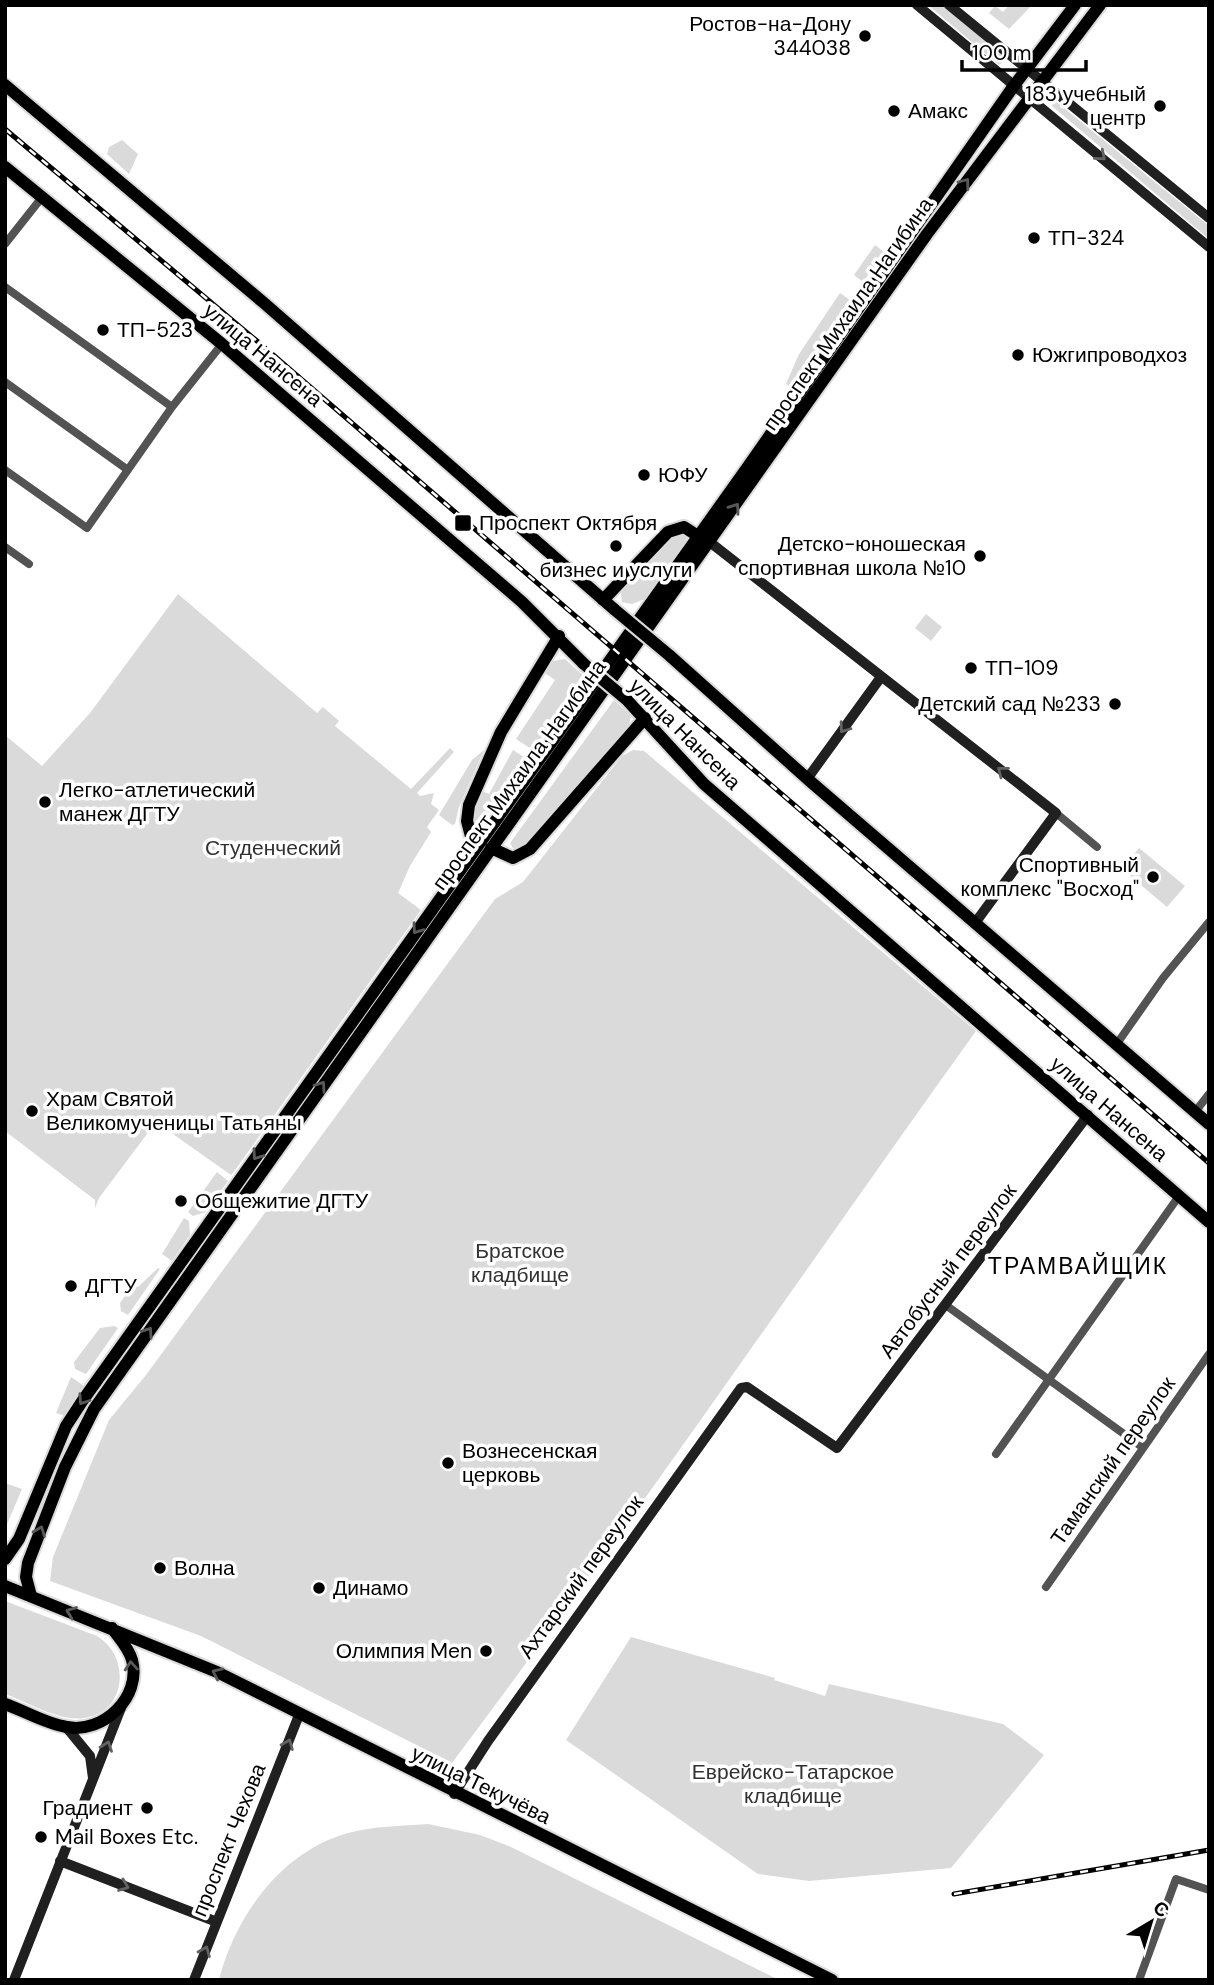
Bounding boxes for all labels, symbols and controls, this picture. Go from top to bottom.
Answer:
place label: Ростов-на-Дону 344038 [689,10,851,62]
marker: Ростов-на-Дону 344038 [857,28,873,44]
scale bar [962,28,1086,72]
text: 100 m [972,39,1032,67]
place label: 183 учебный центр [1025,80,1146,132]
place label: Амакс [908,97,968,125]
marker: 183 учебный центр [1152,98,1168,114]
marker: Амакс [886,103,902,119]
one-way arrow [1092,148,1105,160]
one-way arrow [957,178,970,190]
street label: проспект Михаила Нагибина [757,192,940,436]
place label: ТП-324 [1048,224,1124,252]
marker: ТП-324 [1026,230,1042,246]
street label: улица Нансена [198,297,329,413]
place label: ТП-523 [117,316,193,344]
marker: ТП-523 [95,322,111,338]
place label: Южгипроводхоз [1032,341,1187,369]
marker: Южгипроводхоз [1010,347,1026,363]
place label: ЮФУ [658,461,708,489]
marker: ЮФУ [636,467,652,483]
one-way arrow [727,503,739,516]
place label: Проспект Октября [479,509,657,537]
marker: Проспект Октября [453,513,473,533]
place label: Детско-юношеская спортивная школа №10 [738,530,966,582]
marker: бизнес и услуги [608,538,624,554]
marker: Детско-юношеская спортивная школа №10 [972,548,988,564]
place label: бизнес и услуги [540,556,692,584]
street label: проспект Михаила Нагибина [426,654,612,896]
place label: ТП-109 [985,654,1058,682]
marker: ТП-109 [963,660,979,676]
street label: улица Нансена [623,672,747,796]
place label: Детский сад №233 [918,690,1101,718]
marker: Детский сад №233 [1107,696,1123,712]
one-way arrow [840,720,852,733]
one-way arrow [998,767,1010,780]
place label: Легко-атлетический манеж ДГТУ [59,776,255,828]
marker: Легко-атлетический манеж ДГТУ [37,794,53,810]
park label: Студенческий [205,834,341,862]
place label: Спортивный комплекс "Восход" [961,851,1139,903]
marker: Спортивный комплекс "Восход" [1145,869,1161,885]
one-way arrow [413,921,425,934]
street label: улица Нансена [1044,1050,1174,1168]
one-way arrow [313,1081,325,1094]
place label: Храм Святой Великомученицы Татьяны [46,1085,302,1137]
marker: Храм Святой Великомученицы Татьяны [24,1103,40,1119]
one-way arrow [253,1147,265,1160]
street label: Автобусный переулок [873,1177,1023,1364]
place label: Общежитие ДГТУ [195,1187,369,1215]
marker: Общежитие ДГТУ [173,1193,189,1209]
park label: Братское кладбище [471,1237,569,1289]
district label: ТРАМВАЙЩИК [988,1251,1168,1281]
place label: ДГТУ [85,1272,137,1300]
marker: ДГТУ [63,1278,79,1294]
one-way arrow [139,1327,152,1340]
street label: Таманский переулок [1044,1371,1182,1551]
one-way arrow [79,1392,91,1405]
place label: Вознесенская церковь [462,1437,597,1489]
marker: Вознесенская церковь [440,1455,456,1471]
street label: Ахтарский переулок [512,1489,650,1664]
one-way arrow [32,1525,46,1538]
place label: Волна [174,1554,235,1582]
marker: Волна [152,1560,168,1576]
place label: Динамо [333,1574,408,1602]
marker: Динамо [311,1580,327,1596]
one-way arrow [66,1607,78,1621]
place label: Олимпия Men [336,1637,472,1665]
marker: Олимпия Men [478,1643,494,1659]
one-way arrow [124,1660,139,1671]
one-way arrow [212,1667,224,1681]
one-way arrow [279,1739,293,1751]
street label: улица Текучёва [407,1739,556,1831]
one-way arrow [99,1741,113,1753]
park label: Еврейско-Татарское кладбище [692,1758,894,1810]
street label: проспект Чехова [186,1759,273,1921]
place label: Градиент [43,1794,133,1822]
marker: Градиент [139,1800,155,1816]
place label: Mail Boxes Etc. [55,1823,198,1851]
marker: Mail Boxes Etc. [33,1829,49,1845]
one-way arrow [118,1877,130,1891]
north arrow [1116,1887,1186,1957]
text: С [1148,1895,1174,1923]
one-way arrow [197,1945,211,1957]

